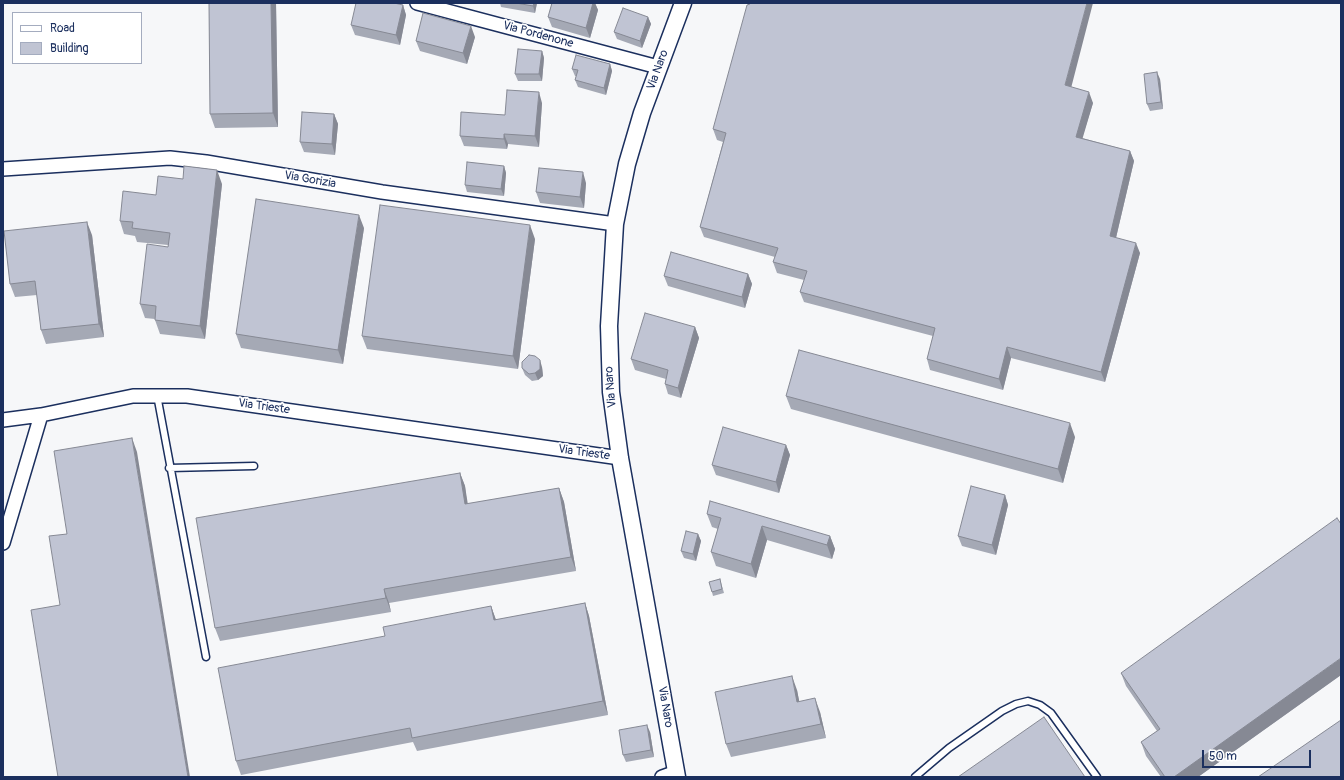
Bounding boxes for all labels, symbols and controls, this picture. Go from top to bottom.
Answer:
legend [12,12,142,64]
street label: Via Pordenone [501,19,575,51]
text: Road [50,21,75,36]
text: Building [50,41,89,56]
street label: Via Naro [644,48,672,92]
street label: Via Gorizia [283,168,337,192]
street label: Via Naro [602,366,620,408]
street label: Via Trieste [237,396,291,418]
street label: Via Trieste [557,442,611,464]
street label: Via Naro [654,685,676,729]
scale bar [1204,742,1313,768]
text: 50 m [1209,749,1237,764]

